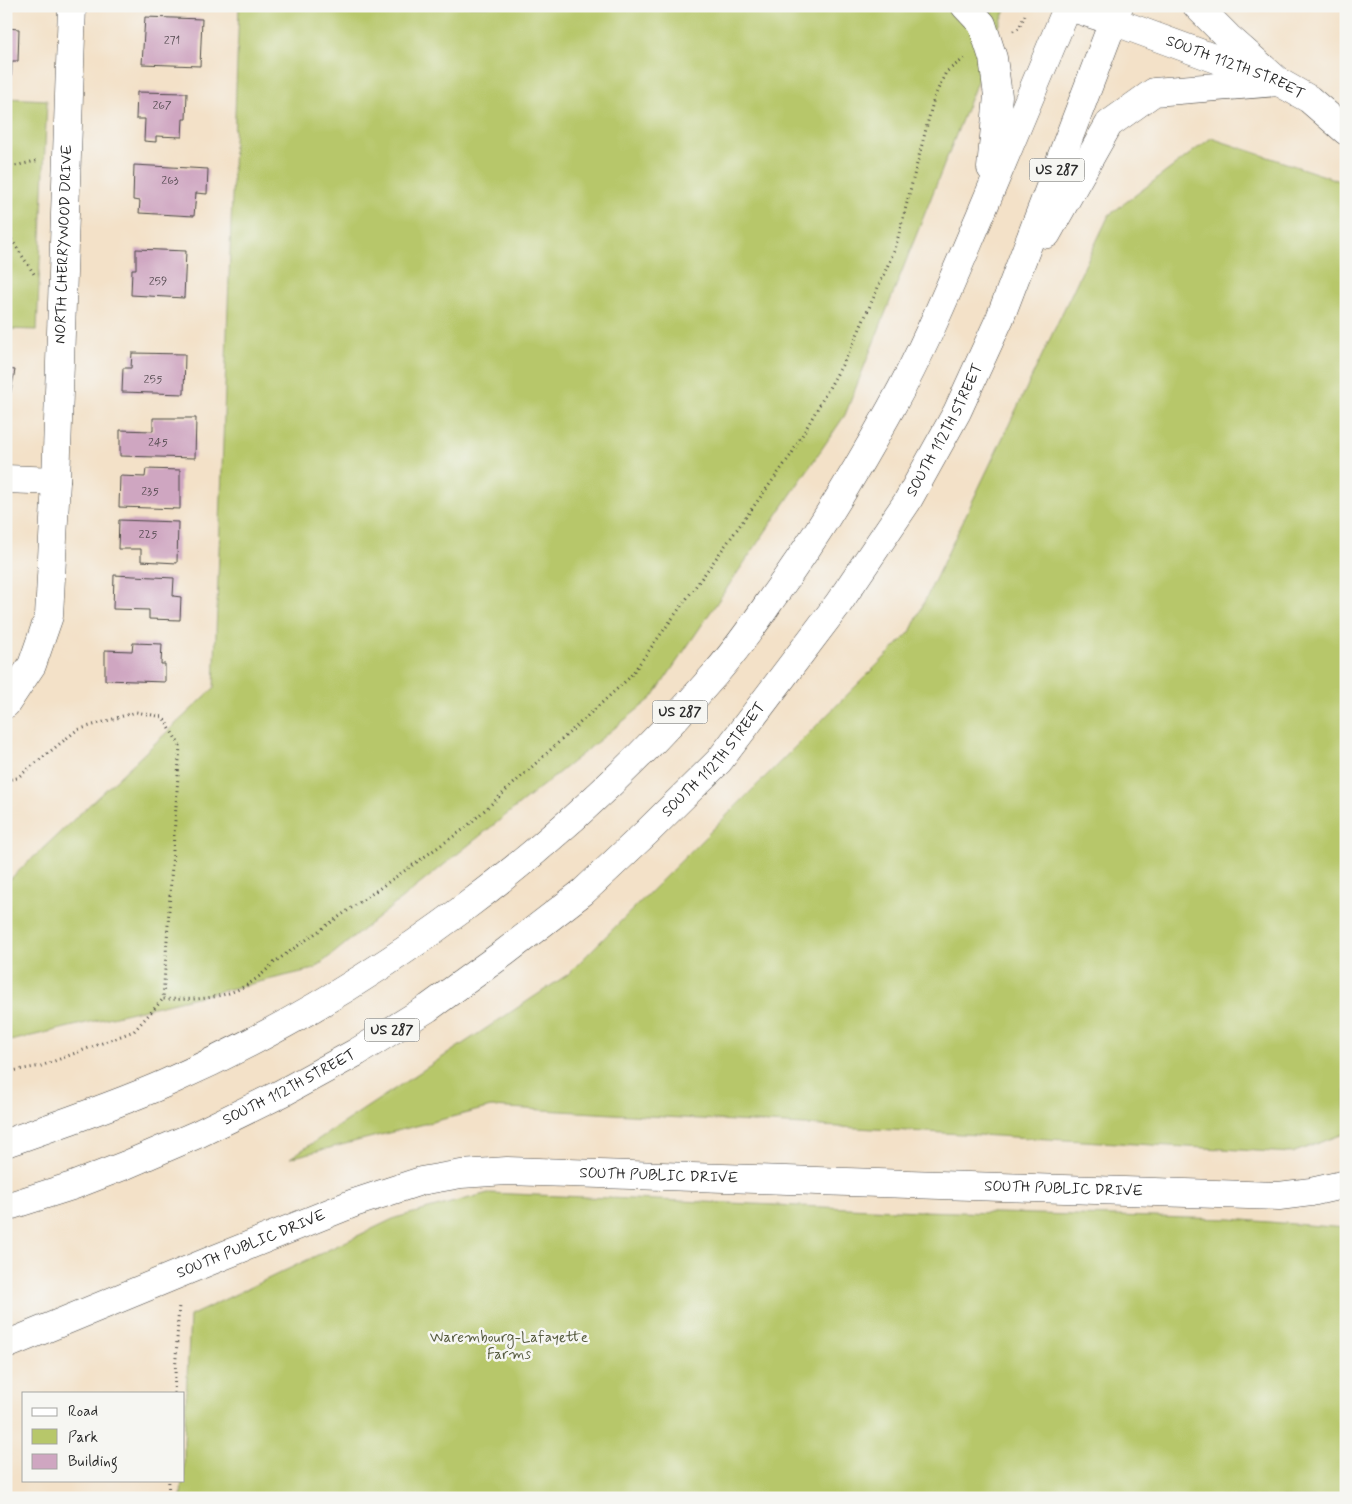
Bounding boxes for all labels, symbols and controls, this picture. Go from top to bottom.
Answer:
street label: SOUTH 112TH STREET [1163,31,1308,104]
house number: 271 [164,33,180,49]
house number: 267 [152,98,172,114]
street label: NORTH CHERRYWOOD DRIVE [51,144,77,344]
road number: US 287 [1030,158,1084,182]
house number: 263 [161,173,179,189]
house number: 259 [149,274,167,290]
street label: SOUTH 112TH STREET [902,360,988,500]
house number: 255 [144,372,163,388]
house number: 245 [148,435,168,451]
house number: 235 [141,484,159,500]
house number: 225 [139,527,158,543]
street label: SOUTH 112TH STREET [658,698,770,822]
road number: US 287 [652,700,708,724]
road number: US 287 [364,1018,420,1042]
street label: SOUTH 112TH STREET [219,1044,359,1130]
street label: SOUTH PUBLIC DRIVE [579,1163,739,1188]
street label: SOUTH PUBLIC DRIVE [984,1176,1144,1202]
street label: SOUTH PUBLIC DRIVE [174,1205,329,1284]
park label: Warembourg-Lafayette Farms [430,1328,588,1365]
legend [22,1392,185,1482]
text: Road [68,1402,98,1422]
text: Park [68,1428,98,1448]
text: Building [68,1452,118,1473]

